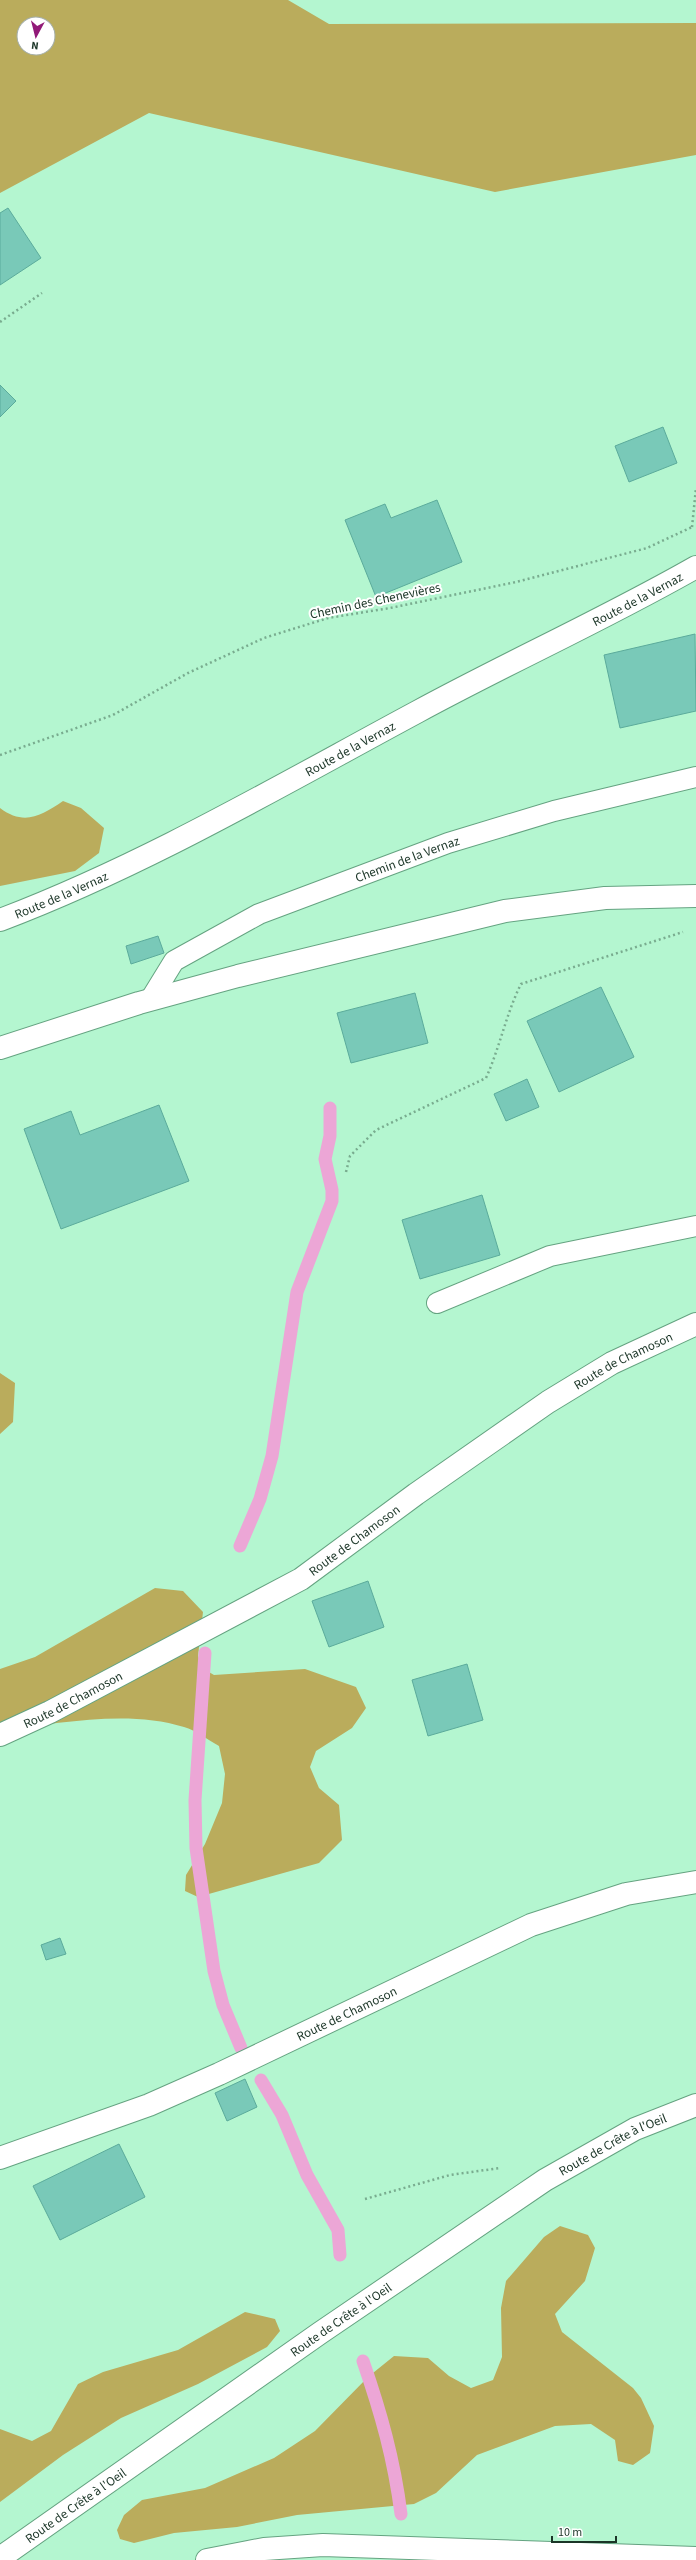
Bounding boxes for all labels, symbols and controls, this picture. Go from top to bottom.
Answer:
north arrow [16,16,56,56]
text: N [30,38,39,53]
street label: Route de la Vernaz [589,568,687,631]
street label: Chemin des Chenevières [308,578,443,624]
street label: Route de la Vernaz [302,717,399,781]
street label: Chemin de la Vernaz [353,832,462,887]
street label: Route de la Vernaz [12,867,111,924]
street label: Route de Chamoson [571,1328,676,1394]
street label: Route de Chamoson [305,1501,404,1580]
street label: Route de Chamoson [21,1667,126,1733]
street label: Route de Chamoson [294,1982,400,2046]
street label: Route de Crête à l'Oeil [556,2109,670,2180]
street label: Route de Crête à l'Oeil [287,2279,396,2361]
street label: Route de Crête à l'Oeil [22,2464,130,2548]
scale bar [552,2518,616,2544]
text: 10 m [558,2524,582,2541]

